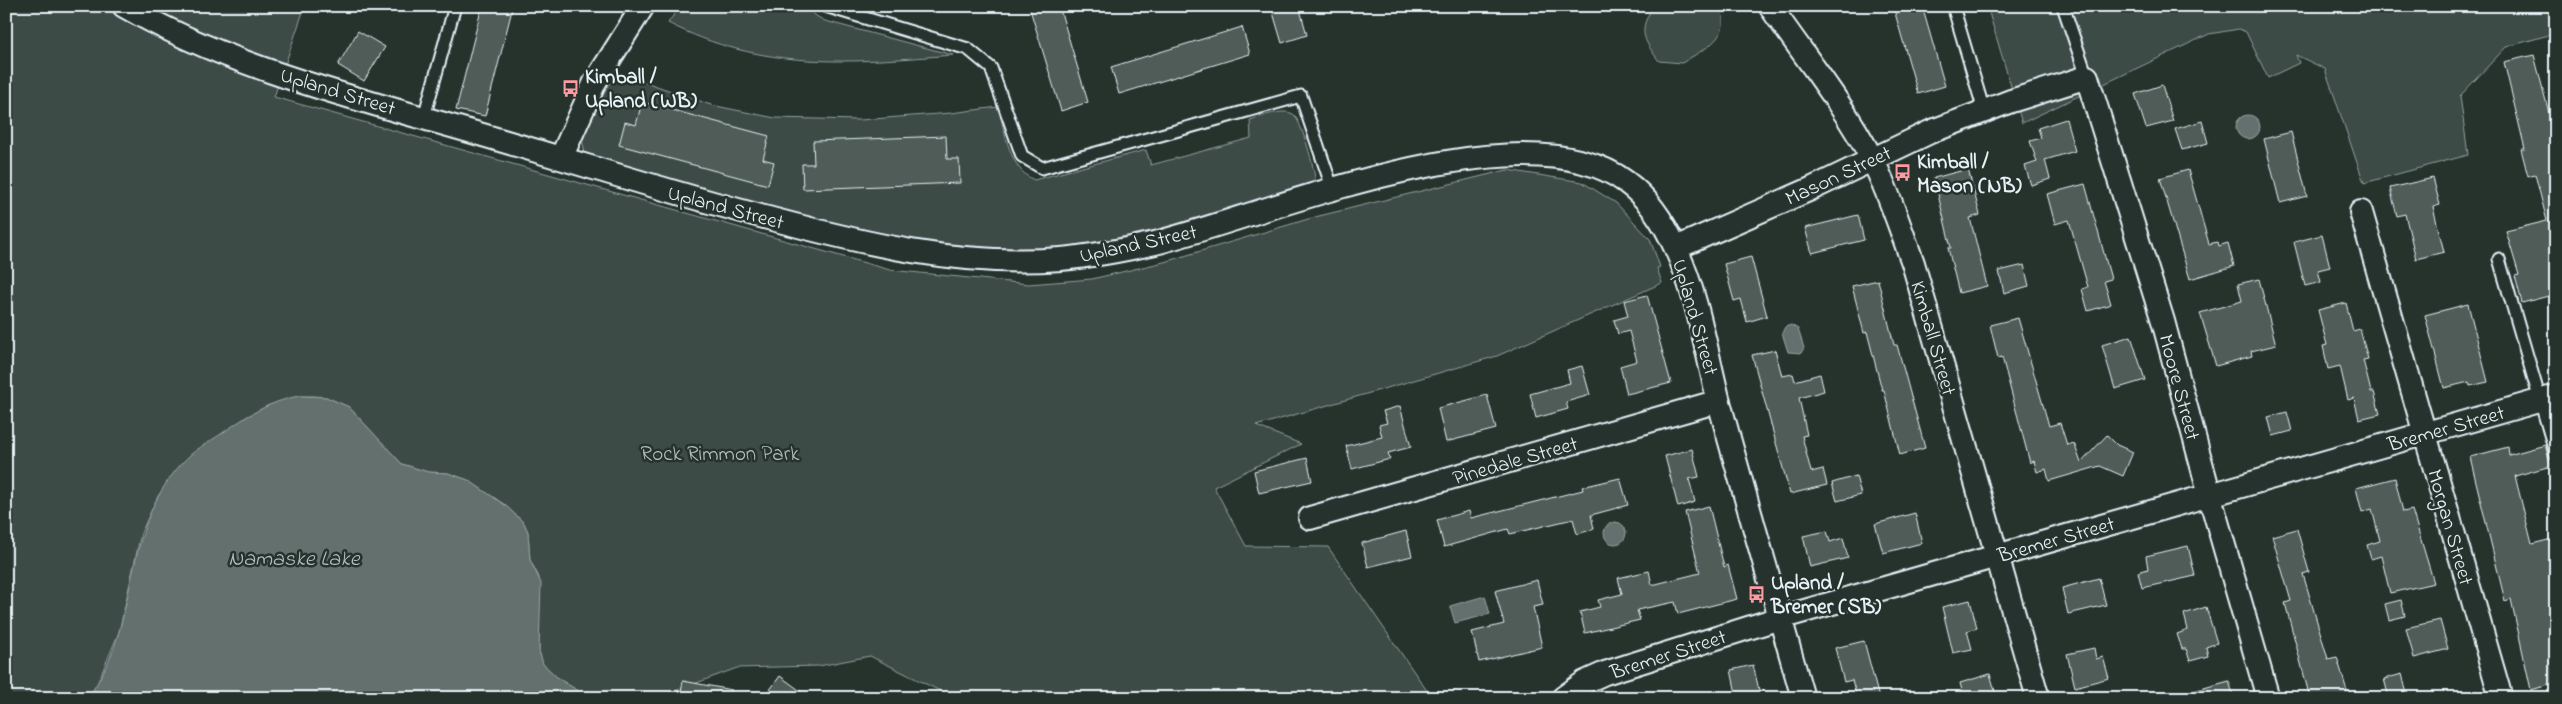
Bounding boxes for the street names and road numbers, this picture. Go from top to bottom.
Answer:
street label: Upland Street [276,61,399,125]
street label: Mason Street [1781,139,1897,215]
street label: Upland Street [664,179,787,239]
street label: Upland Street [1077,218,1200,272]
street label: Upland Street [1663,256,1725,379]
street label: Kimball Street [1901,278,1963,399]
street label: Moore Street [2150,331,2207,444]
street label: Bremer Street [2384,399,2509,461]
street label: Pinedale Street [1450,430,1582,494]
street label: Morgan Street [2416,466,2480,590]
street label: Bremer Street [1994,510,2119,572]
street label: Bremer Street [1606,623,1731,689]

